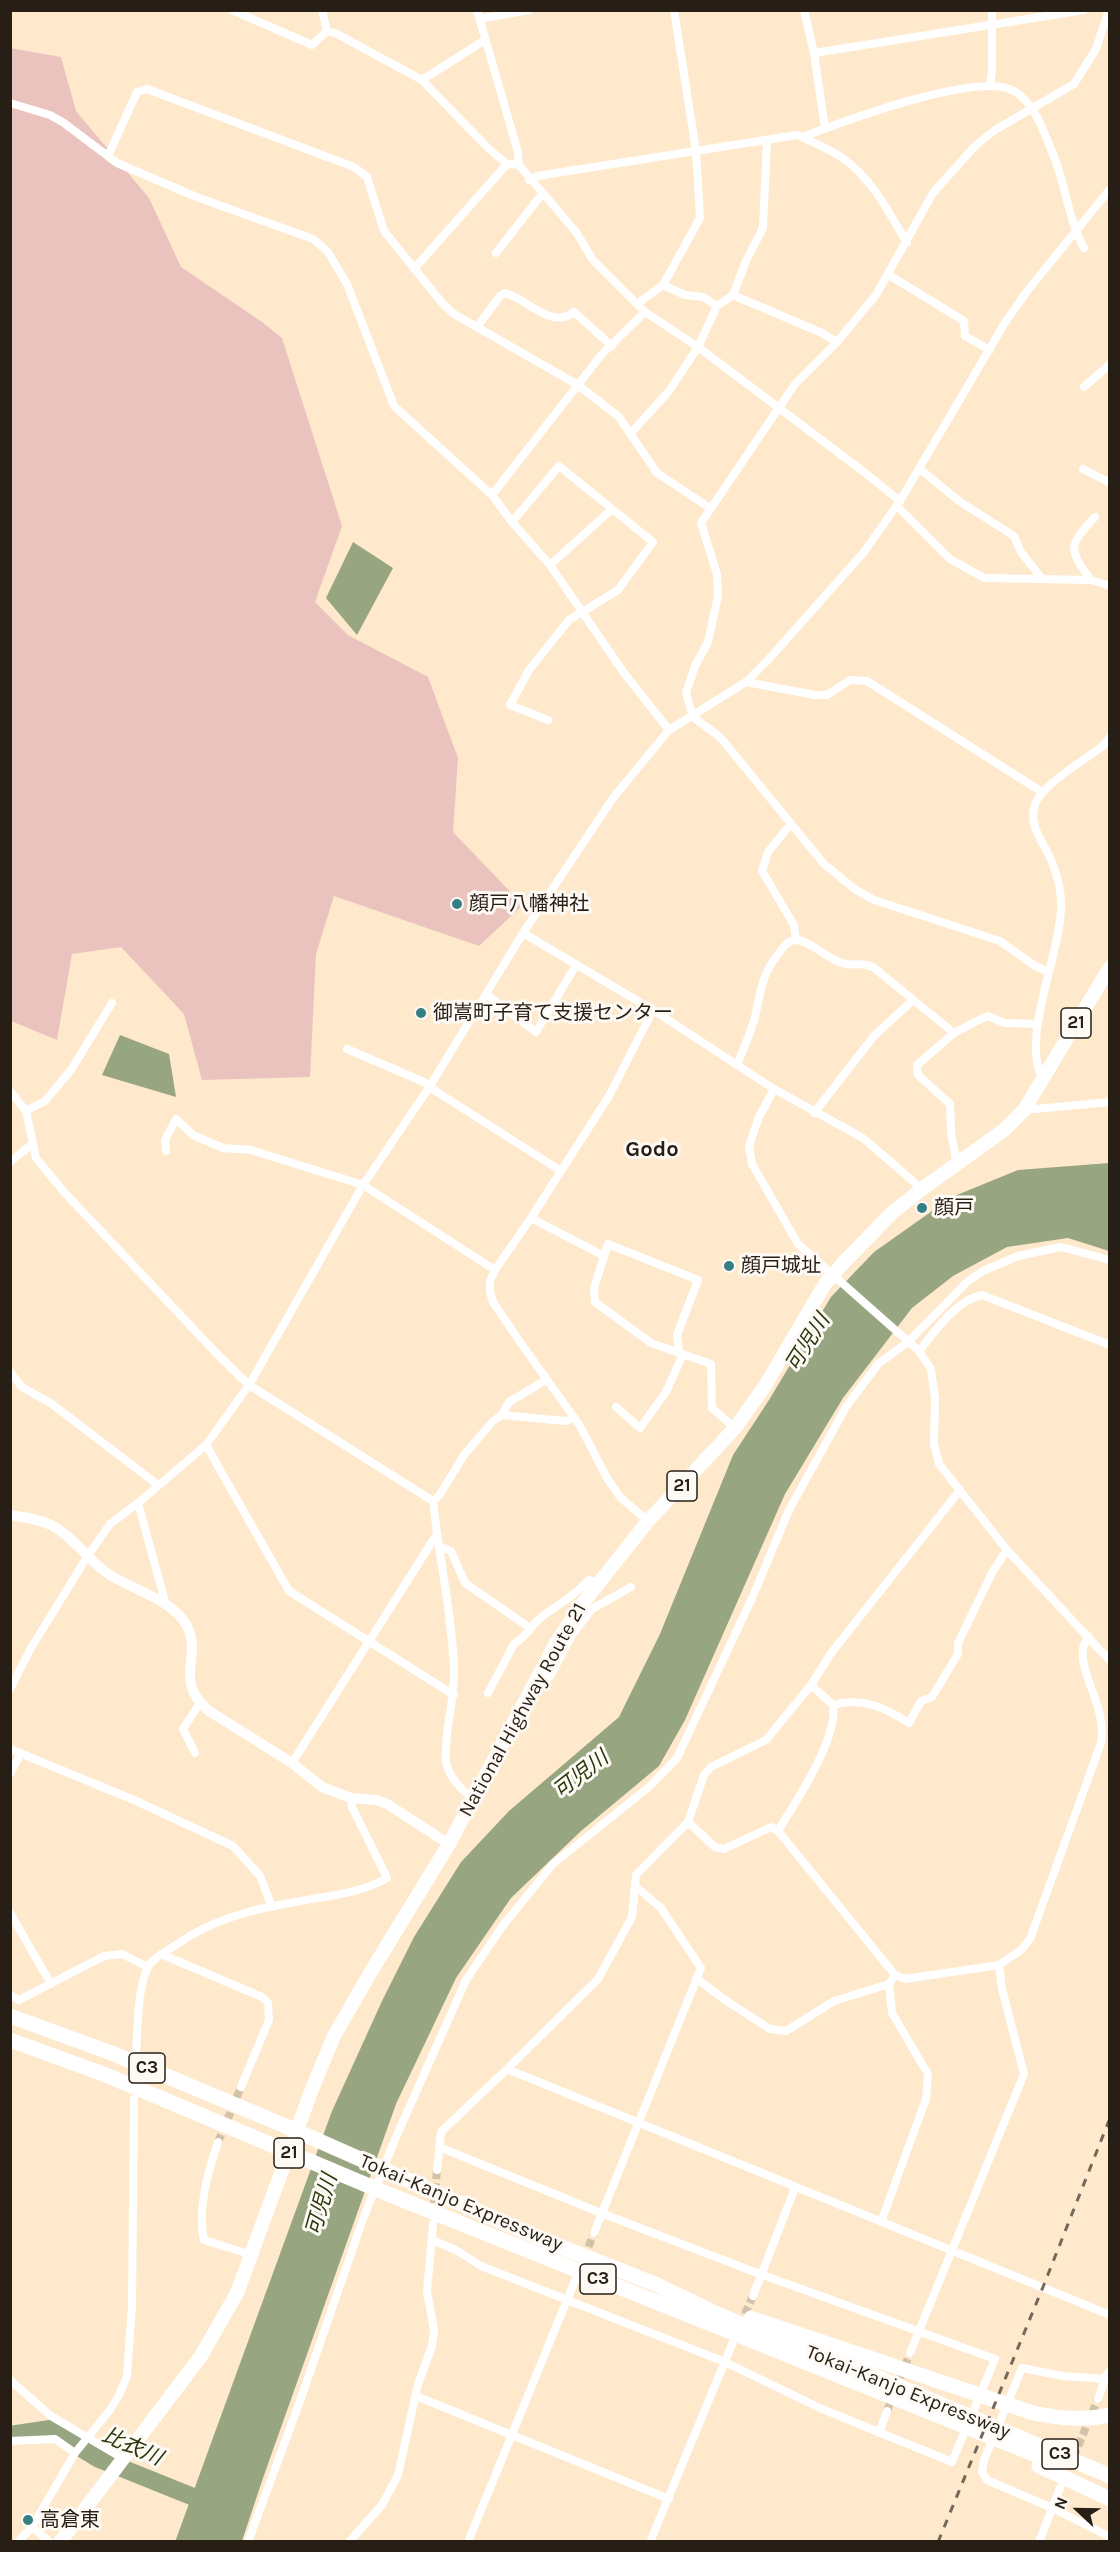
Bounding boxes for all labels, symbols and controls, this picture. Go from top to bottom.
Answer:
place label: 顔戸八幡神社 [469,892,589,916]
marker: 顔戸八幡神社 [450,897,464,911]
place label: 御嵩町子育て支援センター [433,1001,673,1025]
marker: 御嵩町子育て支援センター [414,1006,428,1020]
road number: 21 [1061,1008,1091,1038]
district label: Godo [625,1137,679,1163]
place label: 顔戸 [934,1196,974,1220]
marker: 顔戸 [915,1201,929,1215]
place label: 顔戸城址 [741,1254,821,1278]
marker: 顔戸城址 [722,1259,736,1273]
water label: 可児川 [781,1310,835,1376]
road number: 21 [667,1471,697,1501]
street label: National Highway Route 21 [454,1599,592,1821]
water label: 可児川 [548,1746,614,1804]
road number: C3 [129,2053,165,2083]
road number: 21 [274,2138,304,2168]
street label: Tokai-Kanjo Expressway [356,2149,566,2257]
water label: 可児川 [301,2171,343,2239]
road number: C3 [580,2264,616,2294]
street label: Tokai-Kanjo Expressway [802,2340,1014,2444]
water label: 比衣川 [98,2423,166,2471]
road number: C3 [1042,2439,1078,2469]
north arrow [1048,2480,1108,2540]
text: N [1050,2494,1072,2512]
place label: 高倉東 [40,2508,100,2532]
marker: 高倉東 [21,2513,35,2527]

